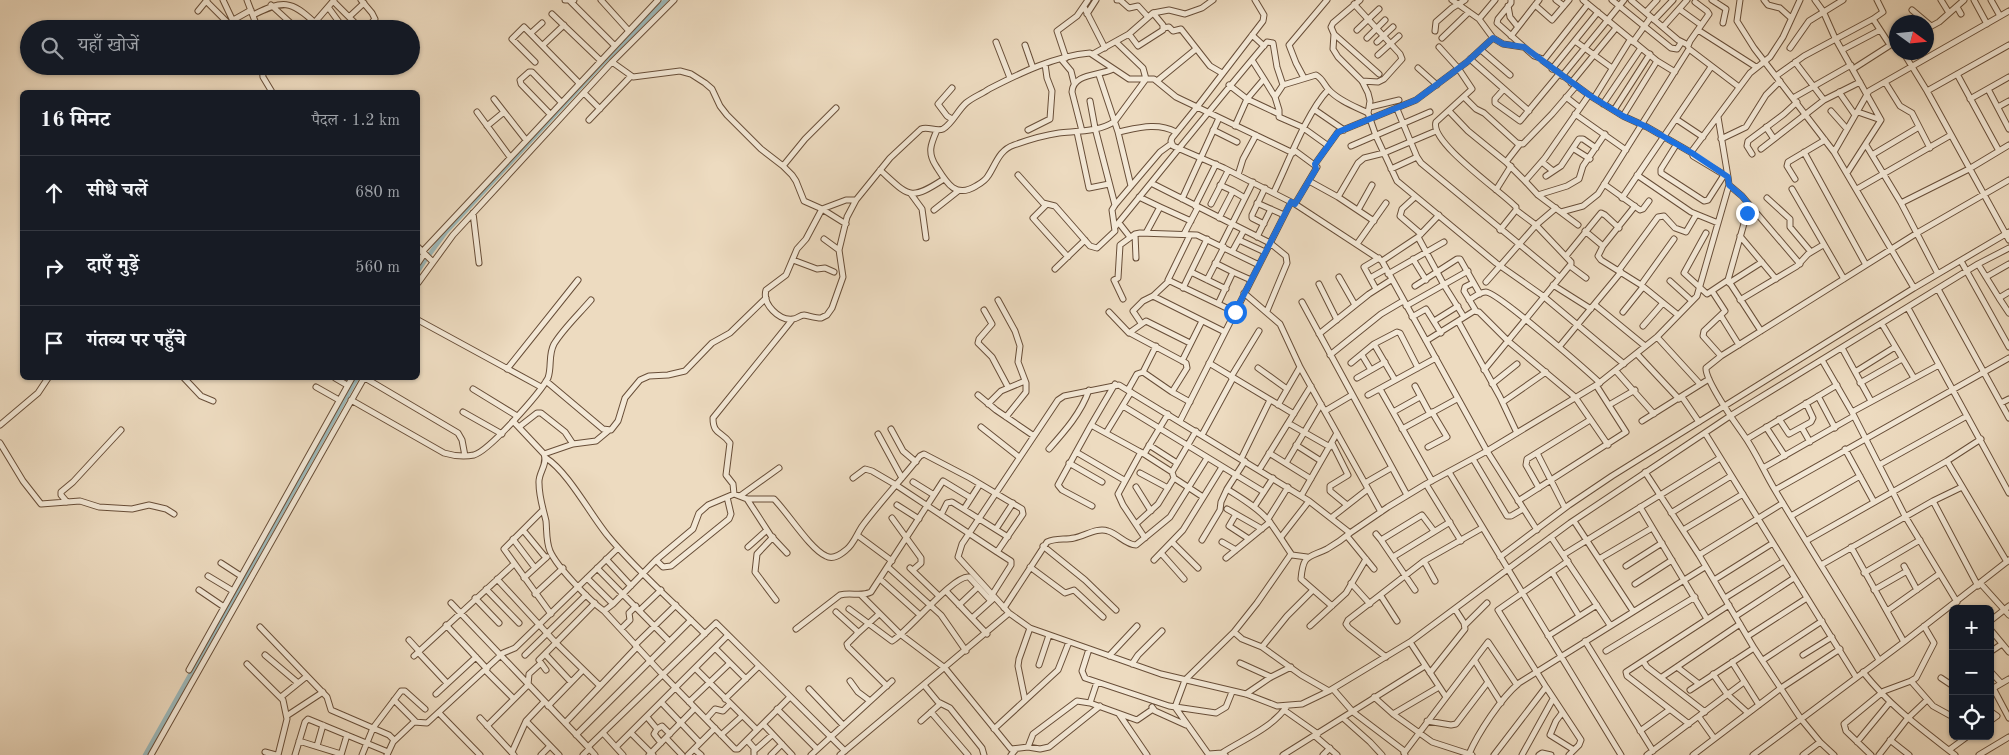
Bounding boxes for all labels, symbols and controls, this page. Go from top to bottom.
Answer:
north arrow [1889,15,1934,60]
search box [20,20,420,75]
icon: search [38,34,66,62]
text: यहाँ खोजें [78,37,139,56]
text: 16 मिनट [40,110,110,131]
text: पैदल · 1.2 km [312,113,400,129]
icon: ahead [40,179,68,207]
text: सीधे चलें [87,182,147,201]
text: 680 m [355,185,400,201]
route end [1736,202,1759,225]
icon: right [40,254,68,282]
text: दाएँ मुड़ें [87,257,139,276]
text: 560 m [355,260,400,276]
route start [1224,301,1247,324]
icon: arrive [40,329,68,357]
text: गंतव्य पर पहुँचे [87,332,186,351]
map controls [1949,605,1994,740]
button: + [1949,605,1994,650]
button: − [1949,650,1994,695]
button: locate [1949,695,1994,740]

